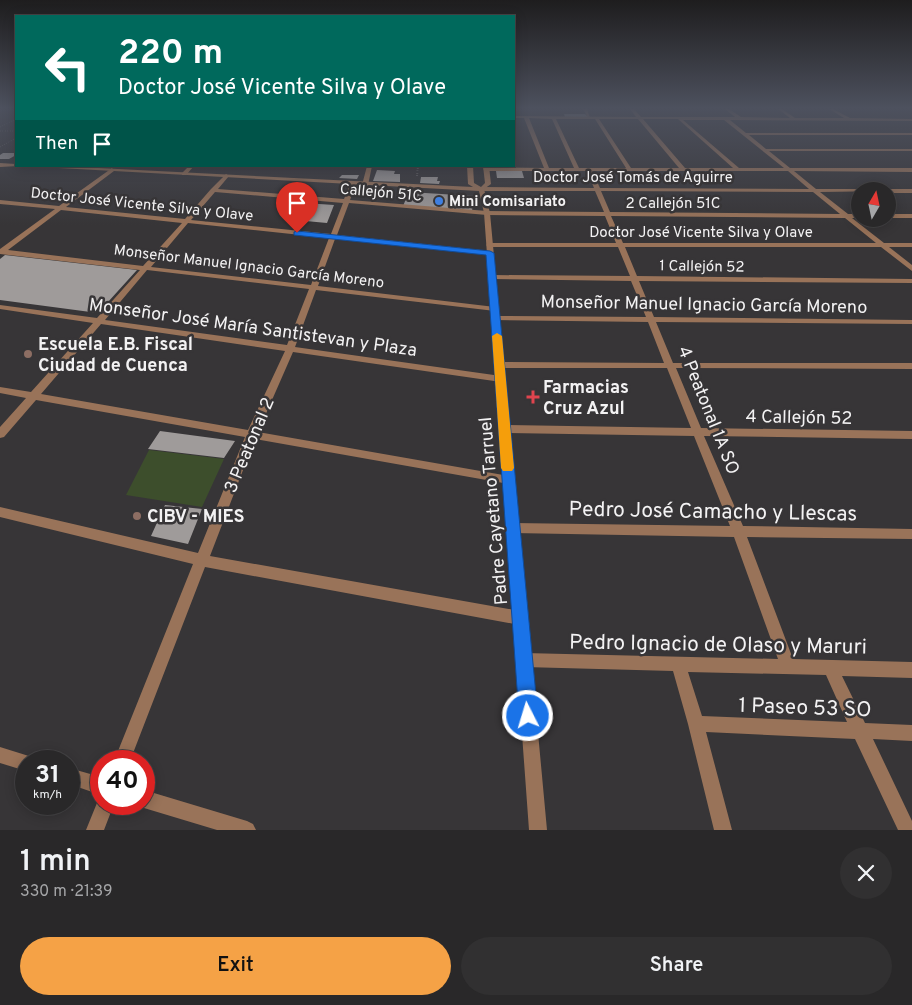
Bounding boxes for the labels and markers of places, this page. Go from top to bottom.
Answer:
pin [276,182,318,233]
place label: Mini Comisariato [449,193,566,212]
marker: Mini Comisariato [433,195,445,207]
place label: Escuela E.B. Fiscal Ciudad de Cuenca [38,334,193,378]
marker: Escuela E.B. Fiscal Ciudad de Cuenca [22,348,34,360]
place label: Farmacias Cruz Azul [543,377,629,421]
marker: Farmacias Cruz Azul [527,391,539,403]
place label: CIBV - MIES [147,506,245,529]
marker: CIBV - MIES [131,510,143,522]

